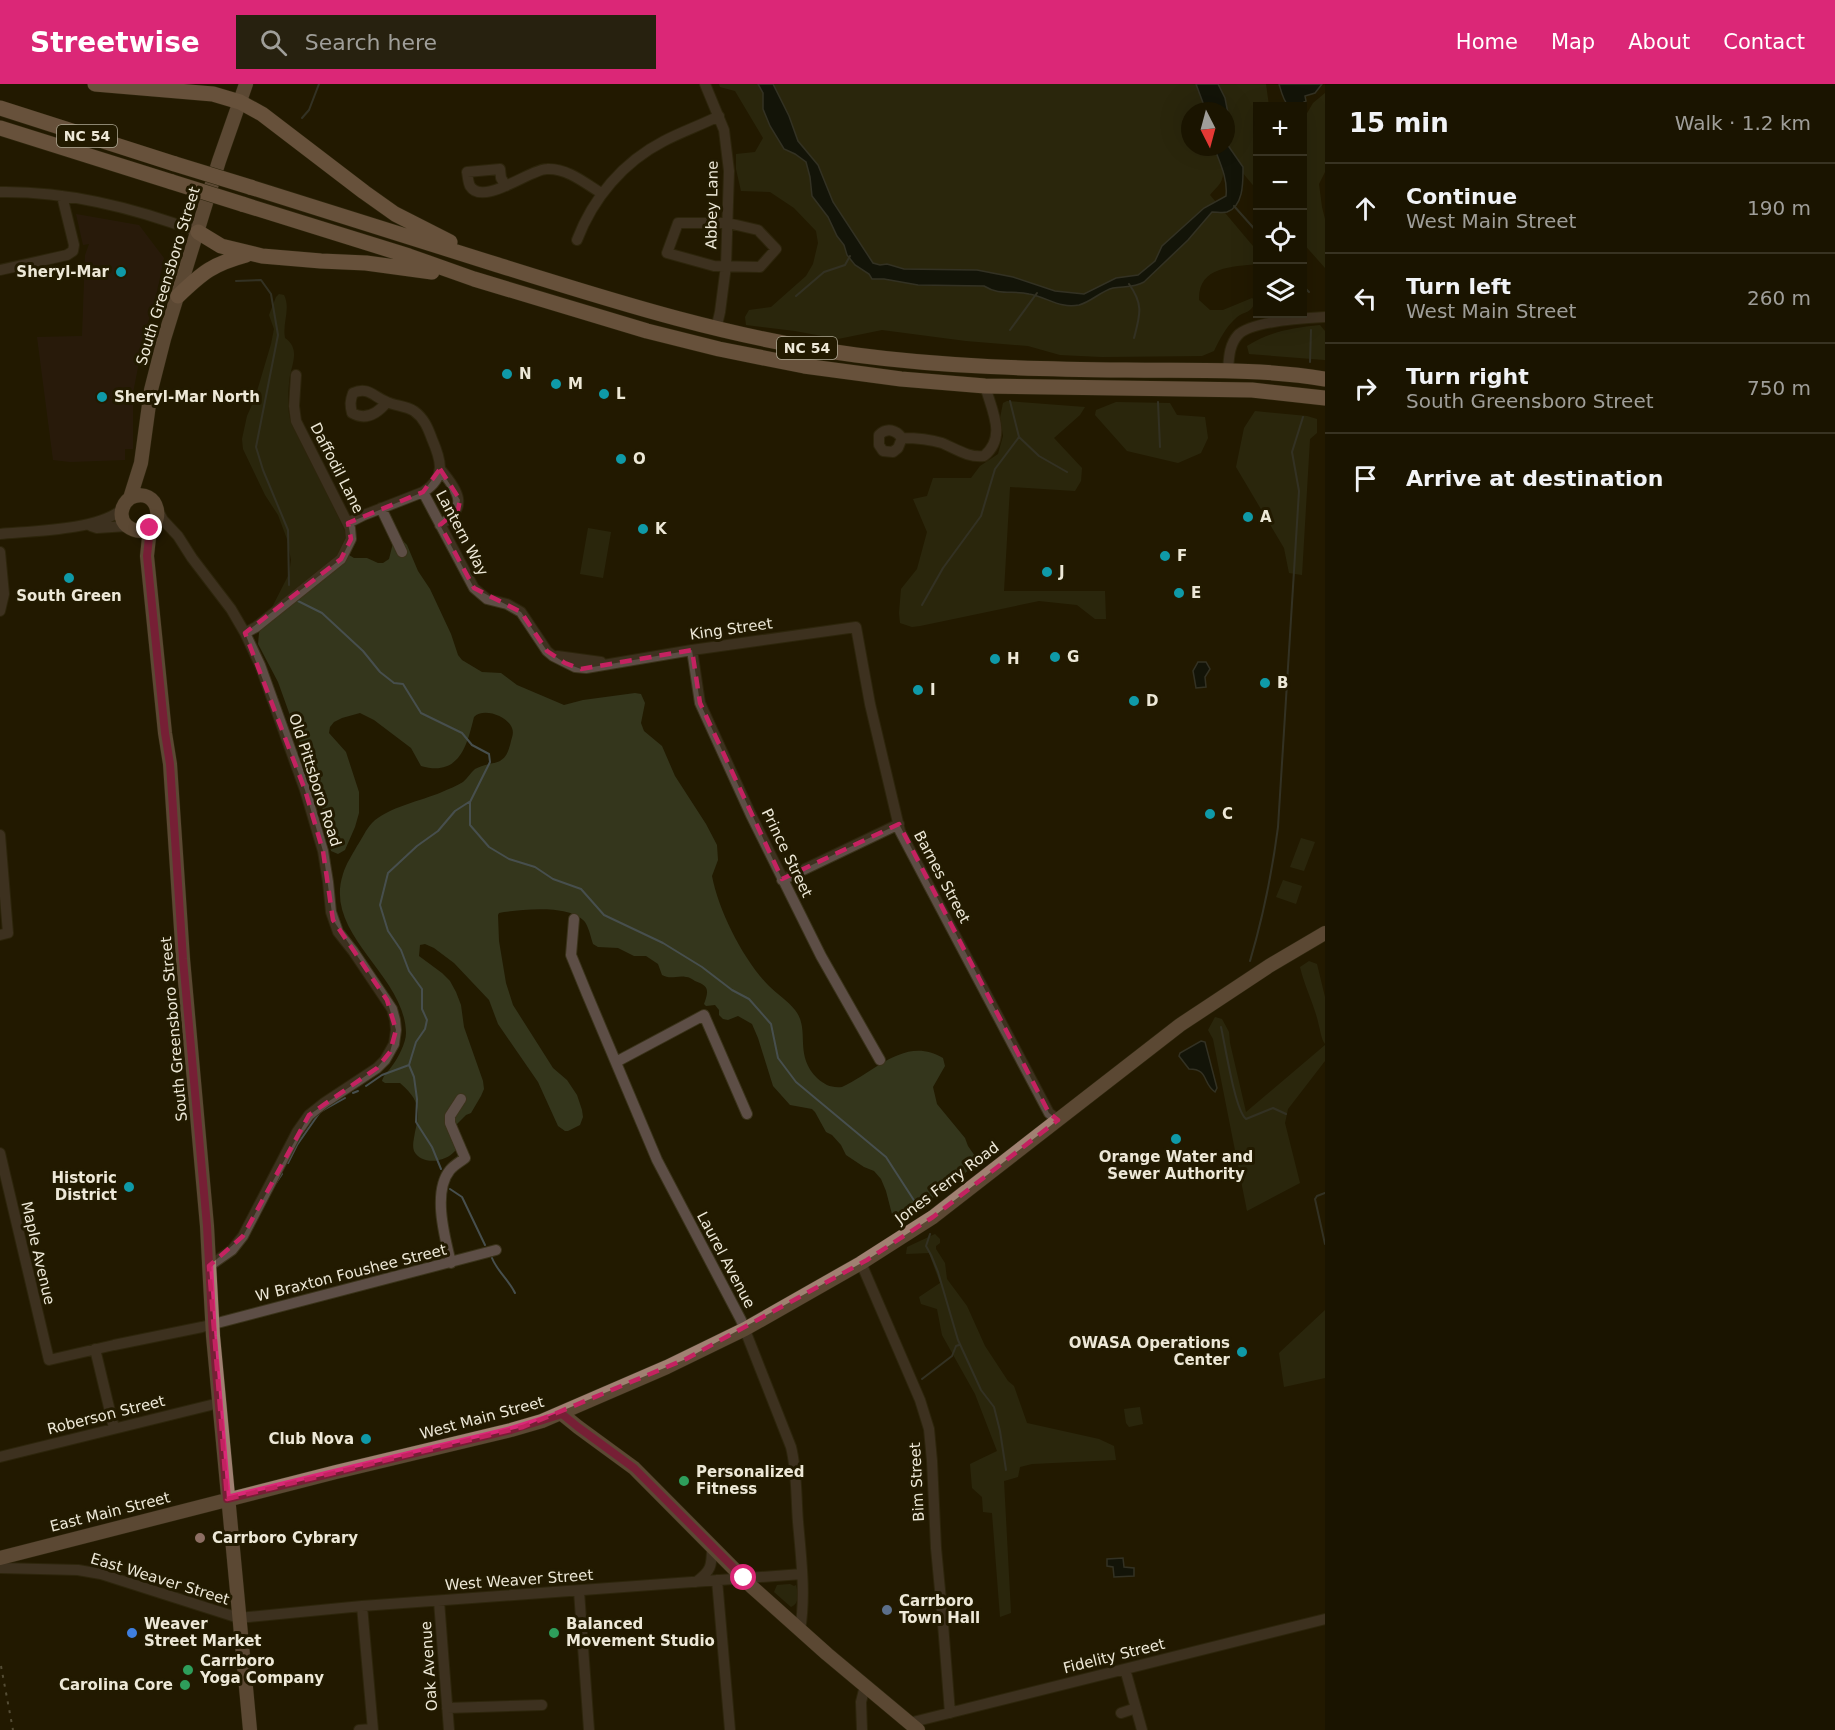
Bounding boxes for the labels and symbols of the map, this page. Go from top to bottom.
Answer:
north arrow [1181,102,1235,156]
road number: NC 54 [57,125,117,147]
street label: Abbey Lane [702,161,722,249]
street label: South Greensboro Street [132,184,204,367]
place label: Sheryl-Mar [16,263,110,281]
marker: Sheryl-Mar [114,265,128,279]
road number: NC 54 [777,337,837,359]
place label: N [519,365,532,383]
marker: N [500,367,514,381]
place label: M [568,375,583,393]
marker: M [549,377,563,391]
place label: L [616,385,626,403]
marker: L [597,387,611,401]
place label: Sheryl-Mar North [114,388,260,406]
marker: Sheryl-Mar North [95,390,109,404]
street label: Daffodil Lane [306,420,368,516]
place label: O [633,450,646,468]
marker: O [614,452,628,466]
street label: Lantern Way [432,487,492,579]
place label: A [1260,508,1272,526]
marker: A [1241,510,1255,524]
route end [136,514,162,540]
place label: K [655,520,668,538]
marker: K [636,522,650,536]
place label: F [1177,547,1187,565]
marker: F [1158,549,1172,563]
place label: J [1058,563,1065,581]
marker: J [1040,565,1054,579]
marker: South Green [62,571,76,585]
place label: E [1191,584,1201,602]
marker: E [1172,586,1186,600]
place label: South Green [16,587,122,605]
street label: King Street [688,614,774,644]
place label: G [1067,648,1079,666]
place label: H [1007,650,1020,668]
marker: G [1048,650,1062,664]
marker: H [988,652,1002,666]
place label: B [1277,674,1288,692]
marker: B [1258,676,1272,690]
place label: I [930,681,936,699]
marker: I [911,683,925,697]
place label: D [1146,692,1158,710]
marker: D [1127,694,1141,708]
street label: Old Pittsboro Road [285,711,345,849]
place label: C [1222,805,1233,823]
street label: Prince Street [758,806,816,900]
marker: C [1203,807,1217,821]
street label: Barnes Street [910,828,974,926]
street label: South Greensboro Street [157,936,191,1122]
marker: Orange Water and Sewer Authority [1169,1132,1183,1146]
street label: Jones Ferry Road [891,1138,1002,1228]
place label: Orange Water and Sewer Authority [1099,1148,1253,1183]
place label: Historic District [51,1169,117,1204]
marker: Historic District [122,1180,136,1194]
street label: Maple Avenue [17,1200,59,1306]
street label: Laurel Avenue [693,1209,759,1311]
street label: W Braxton Foushee Street [254,1240,449,1305]
place label: OWASA Operations Center [1069,1334,1231,1369]
marker: OWASA Operations Center [1235,1345,1249,1359]
street label: Roberson Street [45,1392,167,1438]
street label: West Main Street [418,1393,546,1443]
place label: Club Nova [268,1430,354,1448]
marker: Club Nova [359,1432,373,1446]
street label: Bim Street [906,1442,928,1522]
place label: Personalized Fitness [696,1463,805,1498]
marker: Personalized Fitness [677,1474,691,1488]
street label: East Main Street [48,1488,172,1536]
place label: Carrboro Cybrary [212,1529,358,1547]
marker: Carrboro Cybrary [193,1531,207,1545]
street label: East Weaver Street [88,1549,232,1609]
route start [730,1564,756,1590]
street label: West Weaver Street [444,1566,594,1594]
place label: Carrboro Town Hall [899,1592,980,1627]
marker: Carrboro Town Hall [880,1603,894,1617]
place label: Weaver Street Market [144,1615,261,1650]
place label: Balanced Movement Studio [566,1615,715,1650]
street label: Oak Avenue [417,1620,441,1712]
marker: Weaver Street Market [125,1626,139,1640]
marker: Balanced Movement Studio [547,1626,561,1640]
street label: Fidelity Street [1061,1635,1167,1677]
place label: Carrboro Yoga Company [199,1652,324,1687]
marker: Carrboro Yoga Company [181,1663,195,1677]
place label: Carolina Core [59,1676,173,1694]
marker: Carolina Core [178,1678,192,1692]

